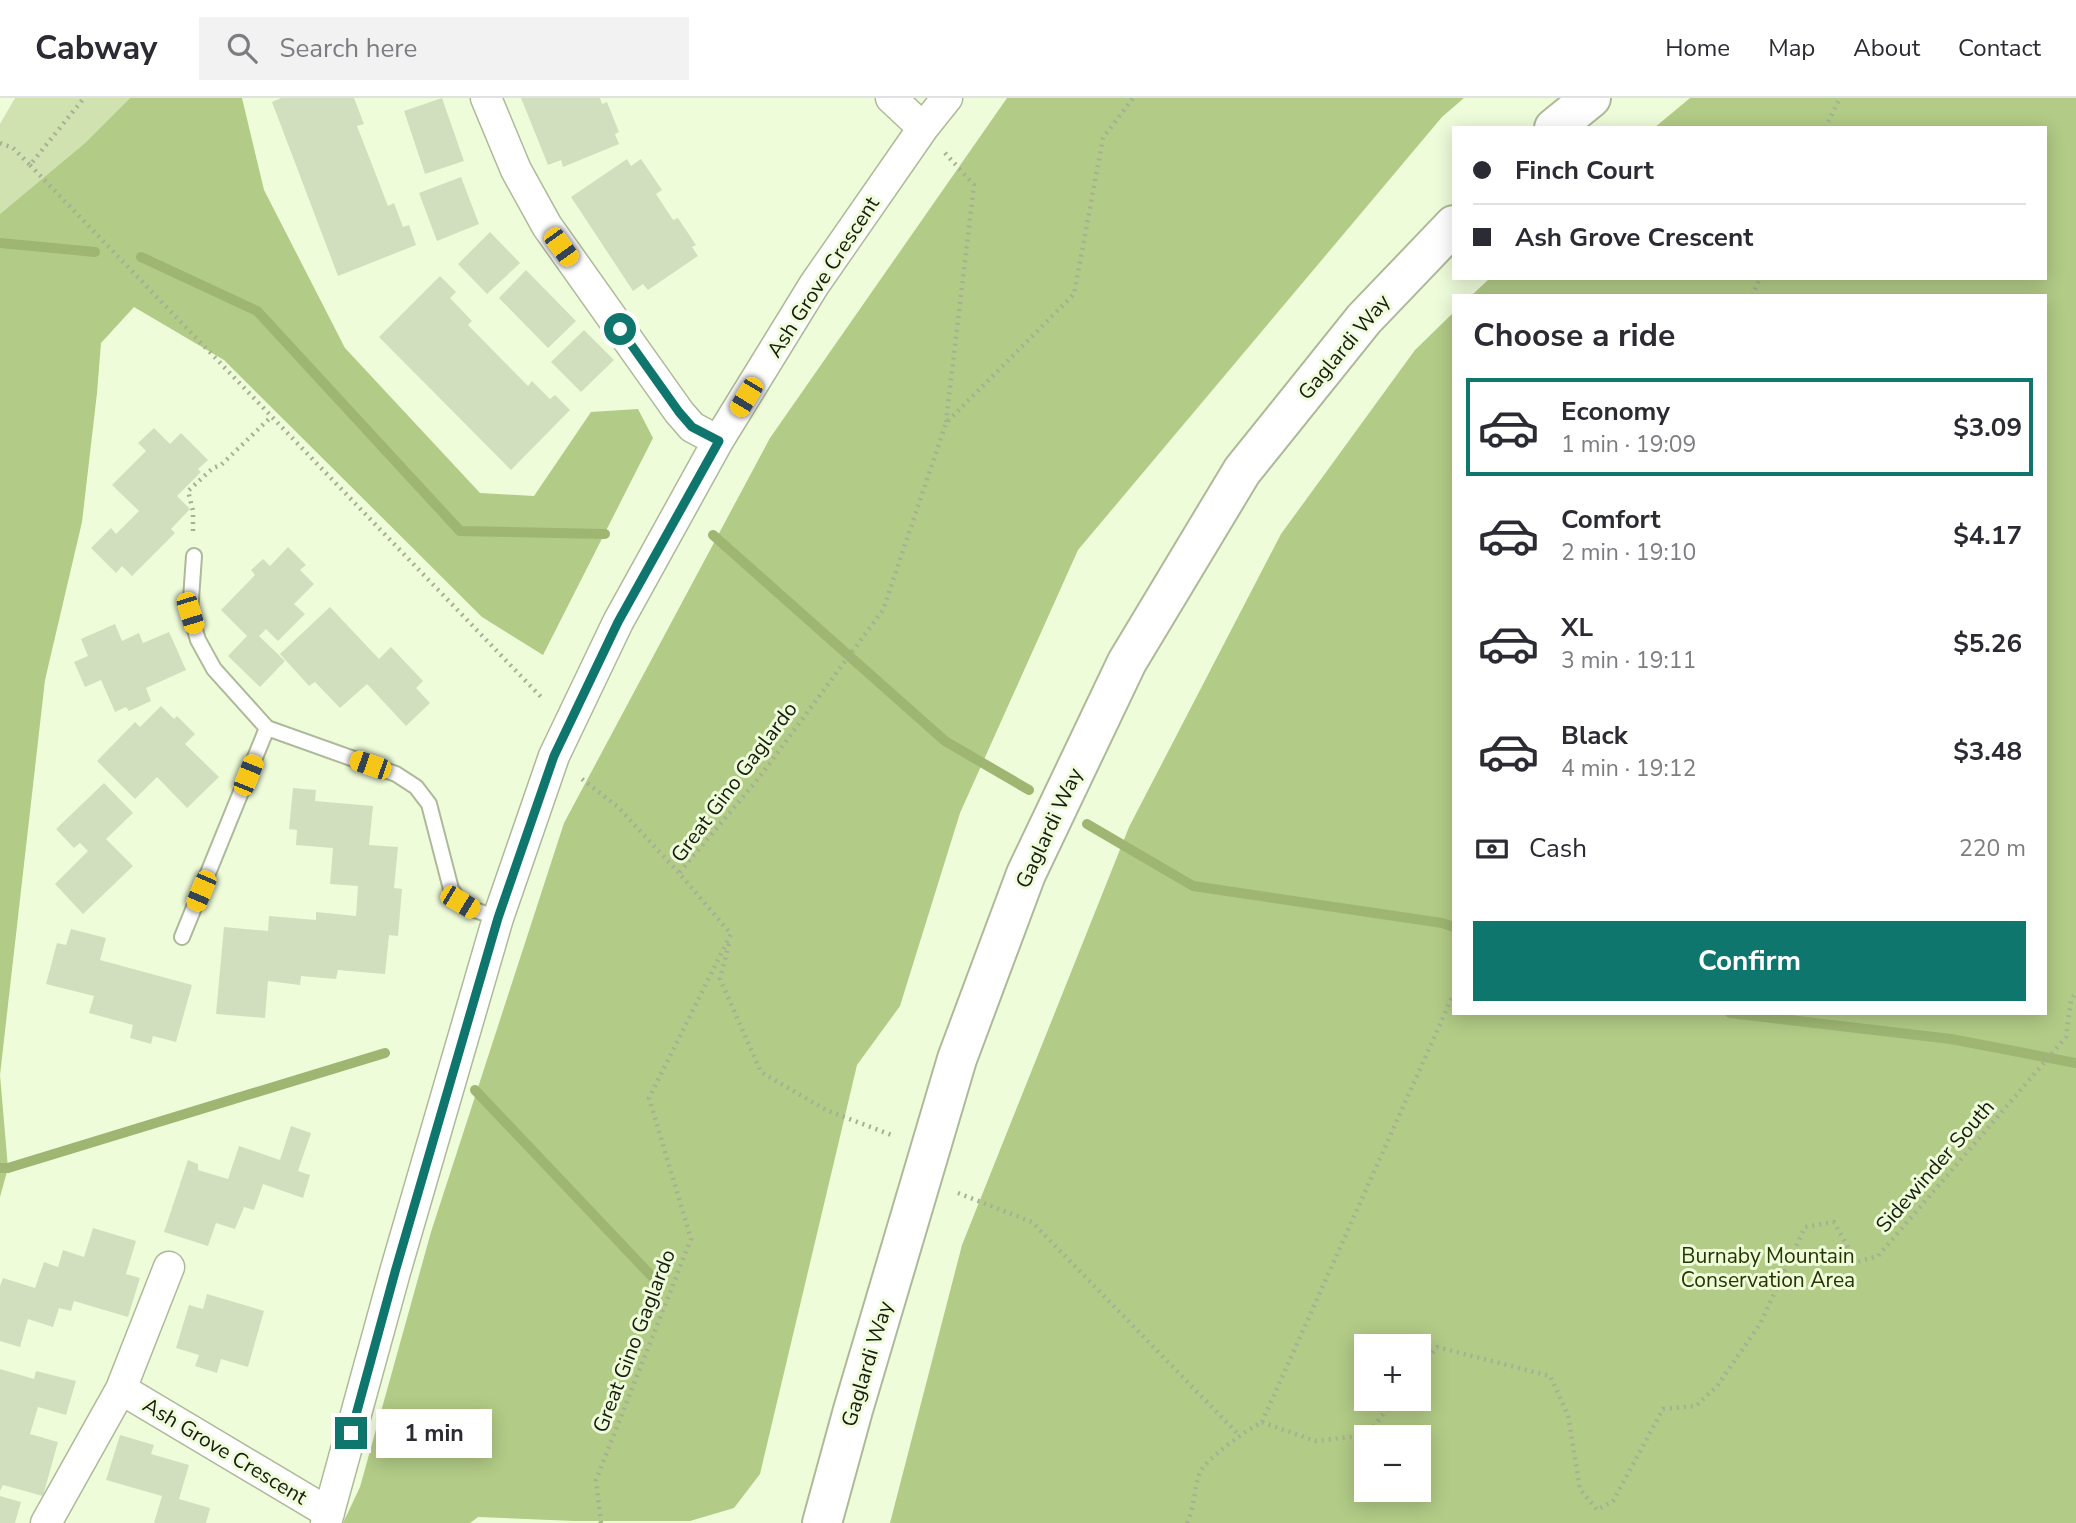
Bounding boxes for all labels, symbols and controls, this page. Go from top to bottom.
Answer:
search box [199,17,689,80]
text: Cabway [35,26,157,71]
icon: search [223,29,261,67]
text: Search here [279,31,417,66]
text: Home [1665,32,1730,64]
text: Map [1768,32,1815,64]
text: About [1853,32,1920,64]
text: Contact [1958,32,2041,64]
text: Finch Court [1515,153,1654,188]
street label: Ash Grove Crescent [760,191,886,363]
text: Ash Grove Crescent [1515,220,1753,255]
car [541,224,582,270]
street label: Gaglardi Way [1292,288,1397,406]
route start [604,313,636,345]
text: Choose a ride [1473,314,1675,357]
car [727,374,766,420]
text: Economy [1561,394,1670,429]
icon: car [1477,396,1540,459]
text: $3.09 [1953,410,2022,445]
text: 1 min · 19:09 [1561,429,1696,460]
text: Comfort [1561,502,1661,537]
icon: car [1477,504,1540,567]
text: $4.17 [1953,518,2022,553]
text: 2 min · 19:10 [1561,537,1696,568]
car [174,590,207,636]
text: XL [1561,610,1593,645]
icon: car [1477,612,1540,675]
text: $5.26 [1953,626,2022,661]
text: 3 min · 19:11 [1561,645,1696,676]
street label: Great Gino Gaglardo [664,696,804,868]
text: Black [1561,718,1628,753]
icon: car [1477,720,1540,783]
text: $3.48 [1953,734,2022,769]
car [347,748,394,782]
car [231,752,266,798]
text: 4 min · 19:12 [1561,753,1696,784]
street label: Gaglardi Way [1009,763,1089,893]
icon: cash [1473,830,1511,868]
text: Cash [1529,831,1587,866]
text: 220 m [1959,833,2026,864]
car [184,868,219,914]
car [437,882,484,922]
button: Confirm [1473,921,2026,1001]
street label: Sidewinder South [1869,1094,2001,1238]
park label: Burnaby Mountain Conservation Area [1681,1242,1855,1294]
street label: Great Gino Gaglardo [586,1245,682,1437]
street label: Gaglardi Way [835,1298,899,1430]
map controls [1354,1334,1431,1502]
button: + [1354,1334,1431,1411]
street label: Ash Grove Crescent [138,1391,313,1511]
callout: 1 min [376,1408,491,1458]
route end [335,1417,367,1449]
text: 1 min [404,1418,464,1449]
button: − [1354,1425,1431,1502]

